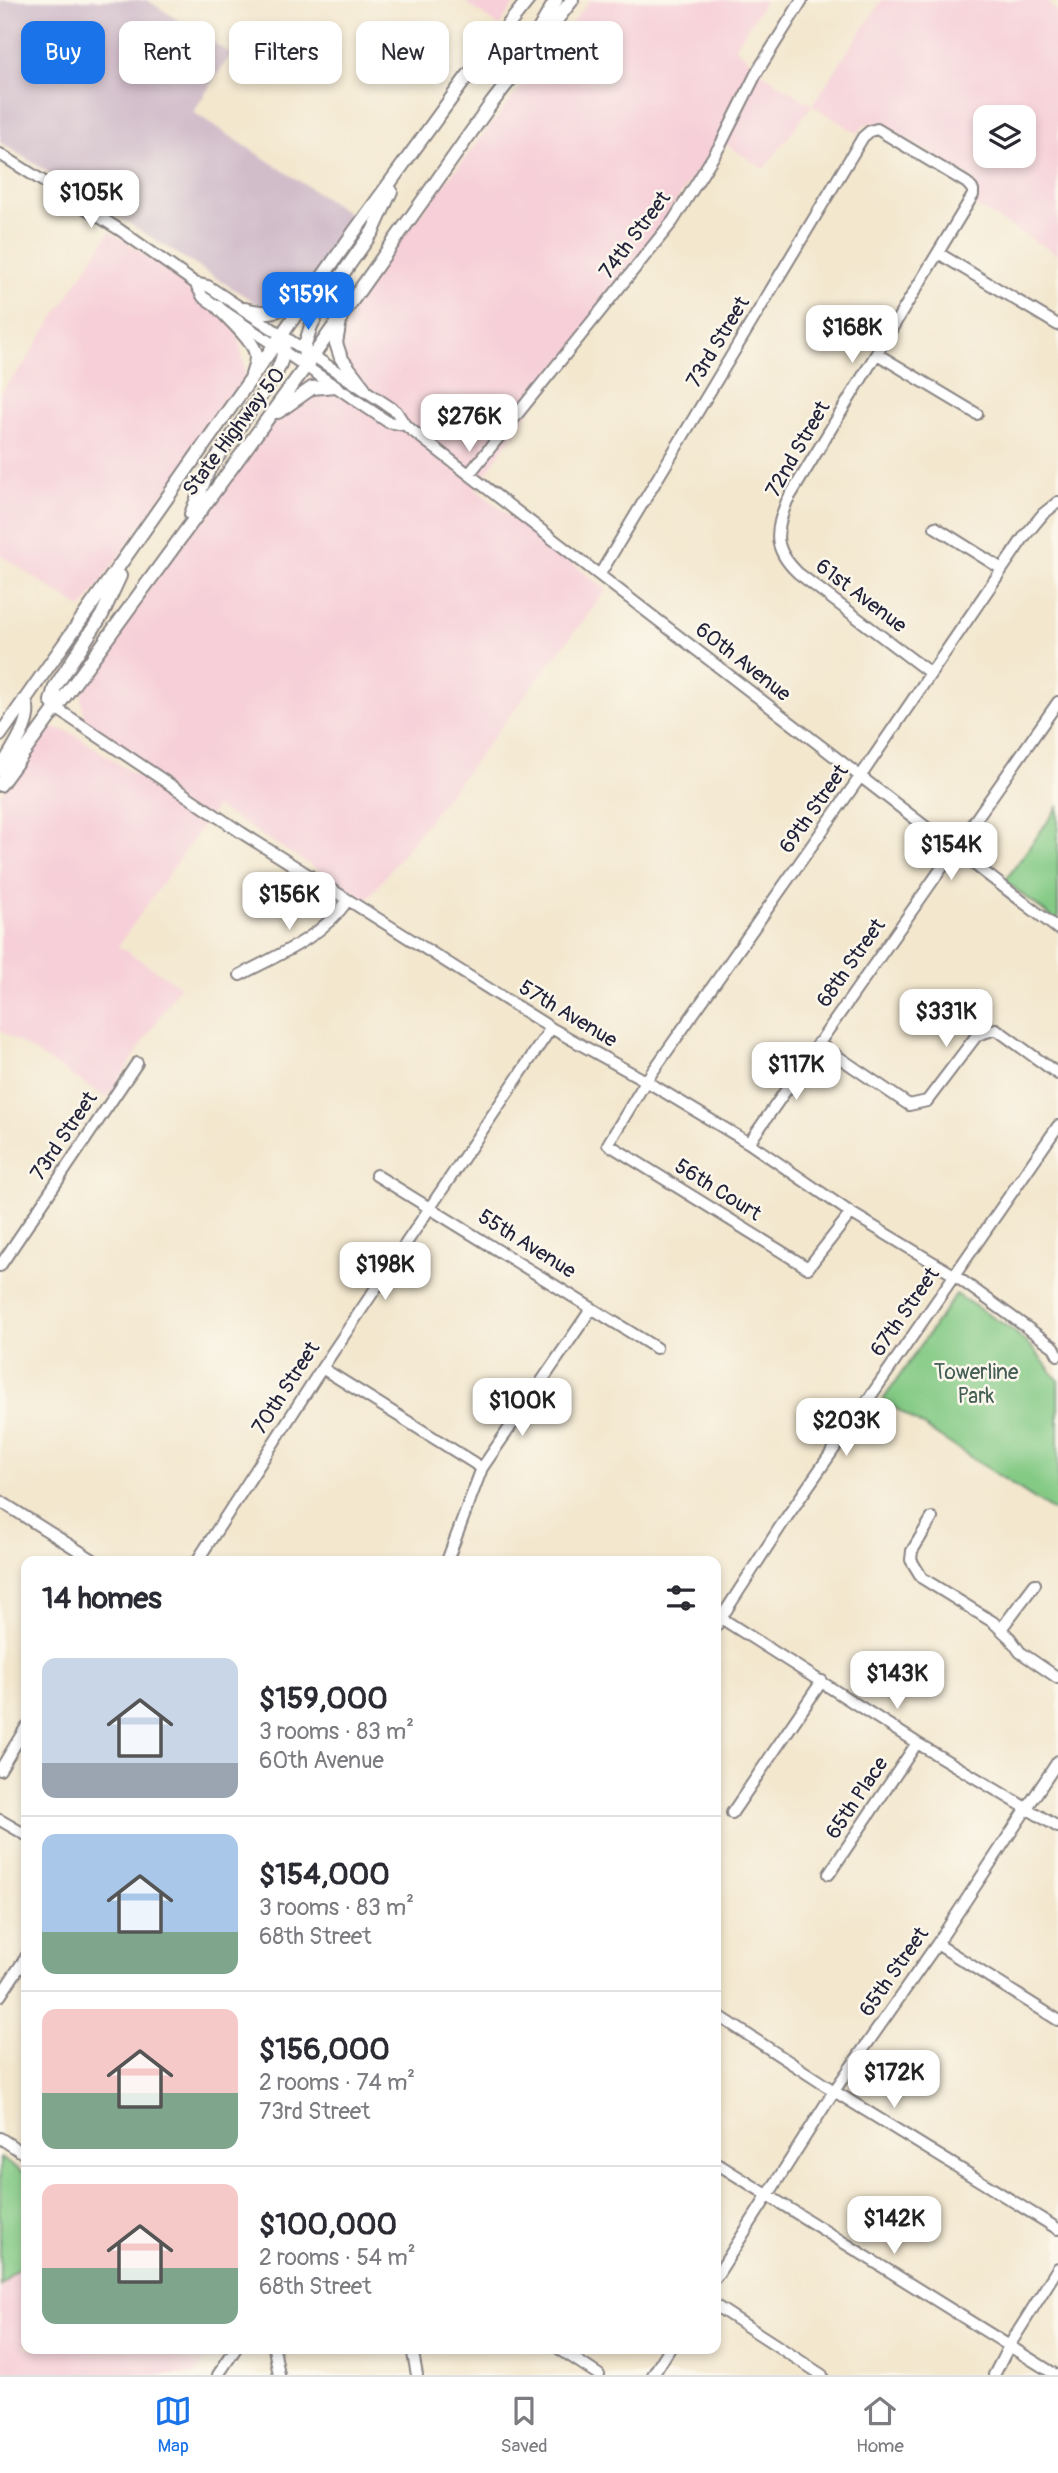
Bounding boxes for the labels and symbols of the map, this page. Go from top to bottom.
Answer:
pin: $105K [42,170,140,230]
street label: 74th Street [593,185,677,284]
pin: $159K [259,272,357,332]
street label: 73rd Street [680,291,756,393]
pin: $168K [803,306,901,365]
street label: State Highway 50 [177,362,291,502]
pin: $276K [420,394,518,454]
street label: 72nd Street [760,396,837,502]
street label: 61st Avenue [810,553,913,639]
street label: 60th Avenue [690,616,797,708]
street label: 69th Street [773,759,855,859]
pin: $154K [902,822,1000,882]
pin: $156K [240,872,338,932]
street label: 68th Street [811,913,892,1013]
street label: 57th Avenue [514,974,623,1054]
pin: $331K [897,990,995,1049]
pin: $117K [747,1042,845,1102]
street label: 73rd Street [24,1086,104,1186]
street label: 56th Court [670,1153,767,1227]
street label: 55th Avenue [473,1203,581,1285]
pin: $198K [336,1242,434,1302]
street label: 67th Street [864,1262,946,1362]
street label: 70th Street [246,1336,326,1440]
park label: Towerline Park [934,1359,1019,1410]
pin: $100K [473,1378,571,1438]
pin: $203K [797,1398,895,1458]
pin: $143K [848,1652,946,1711]
street label: 65th Place [820,1751,895,1844]
street label: 65th Street [853,1921,935,2022]
pin: $172K [845,2050,943,2110]
pin: $142K [845,2196,943,2256]

